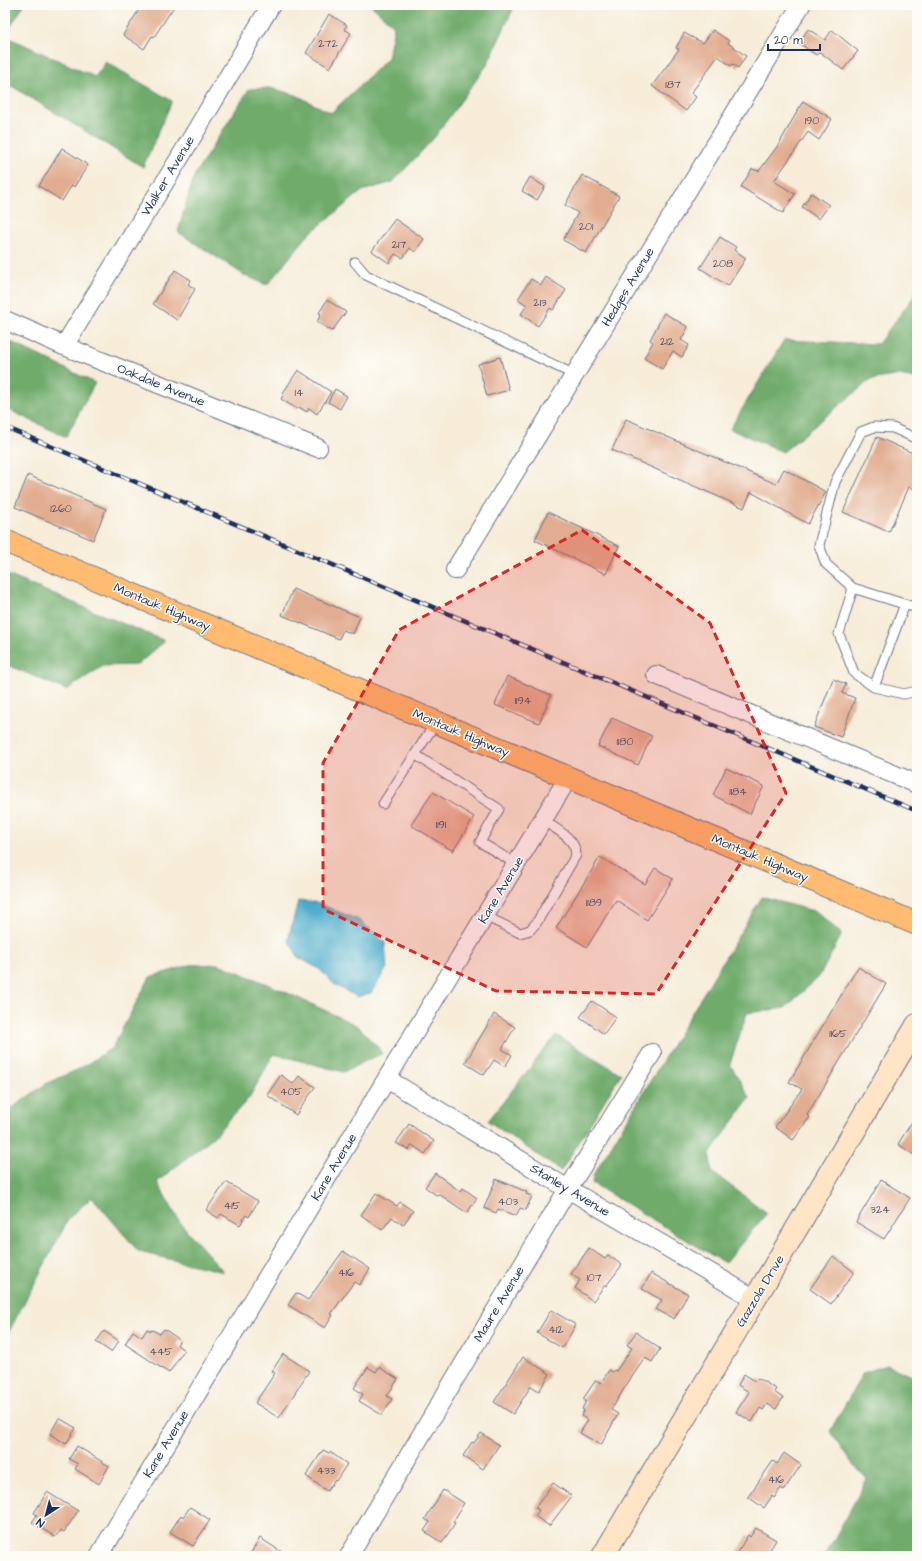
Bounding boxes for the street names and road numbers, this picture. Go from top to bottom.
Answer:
street label: Walker Avenue [137,133,199,219]
street label: Hedges Avenue [597,244,660,330]
street label: Oakdale Avenue [114,359,208,411]
street label: Montauk Highway [110,579,213,636]
street label: Montauk Highway [409,705,512,762]
street label: Montauk Highway [708,830,811,887]
street label: Kane Avenue [474,853,528,927]
street label: Kane Avenue [307,1130,361,1204]
street label: Stanley Avenue [526,1159,613,1222]
street label: Gazzola Drive [731,1252,789,1330]
street label: Maure Avenue [469,1263,529,1345]
street label: Kane Avenue [139,1407,193,1481]

